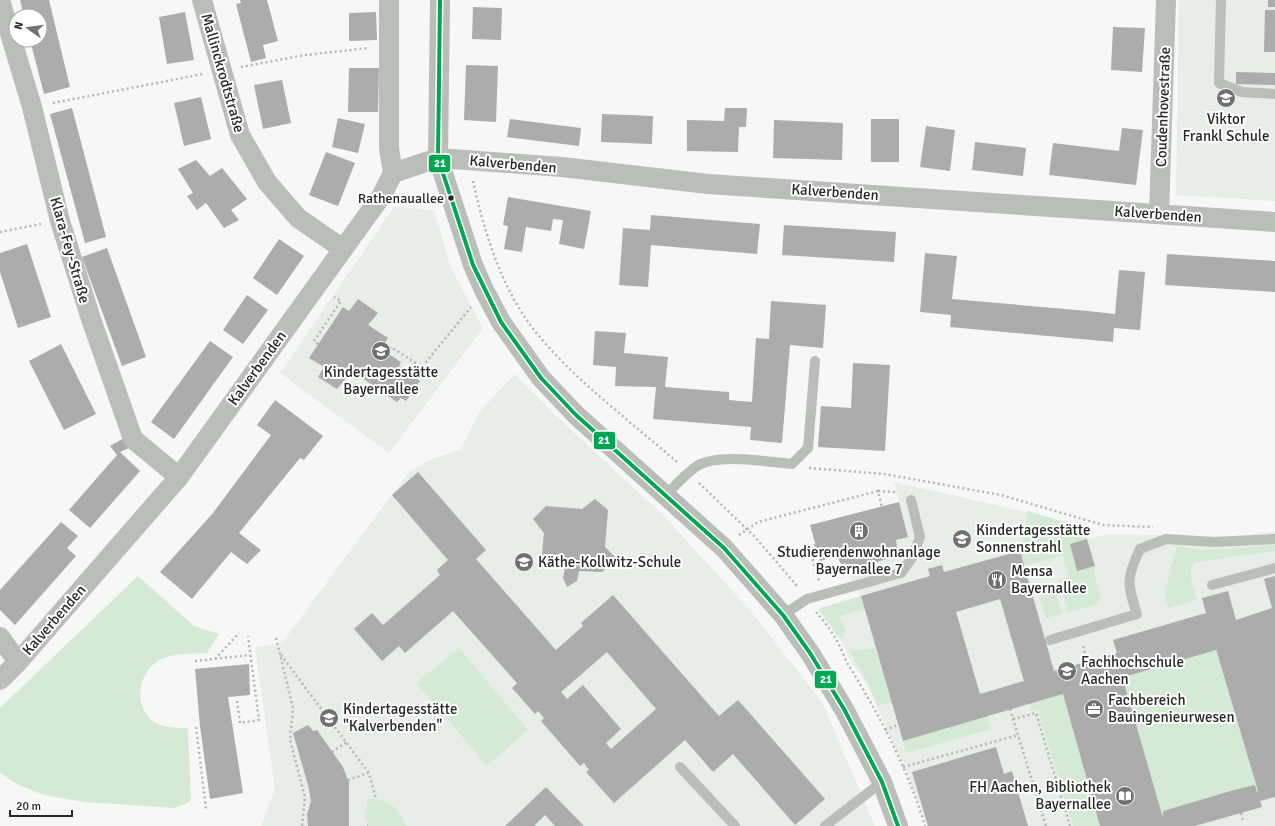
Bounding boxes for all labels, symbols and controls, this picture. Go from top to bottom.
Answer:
north arrow [8,8,48,48]
street label: Mallinckrodtstraße [197,11,249,135]
text: N [12,20,26,31]
street label: Coudenhovestraße [1152,47,1174,167]
school or university icon: Viktor Frankl Schule [1215,87,1237,109]
place label: Viktor Frankl Schule [1182,110,1270,145]
street label: Kalverbenden [469,151,557,177]
line badge: 21 [428,154,451,173]
text: 21 [434,157,446,170]
street label: Kalverbenden [791,180,879,204]
place label: Rathenauallee [358,190,444,207]
marker: Rathenauallee [446,193,456,203]
street label: Klara-Fey-Straße [46,195,94,305]
street label: Kalverbenden [1114,202,1202,226]
street label: Kalverbenden [224,327,290,409]
school or university icon: Kindertagesstätte Bayernallee [370,340,392,362]
place label: Kindertagesstätte Bayernallee [324,363,438,398]
line badge: 21 [593,431,616,450]
text: 21 [598,434,610,447]
building icon: Studierendenwohnanlage Bayernallee 7 [848,520,870,542]
place label: Kindertagesstätte Sonnenstrahl [976,521,1090,556]
school or university icon: Kindertagesstätte Sonnenstrahl [951,528,973,550]
place label: Studierendenwohnanlage Bayernallee 7 [777,543,941,578]
school or university icon: Käthe-Kollwitz-Schule [513,551,535,573]
place label: Käthe-Kollwitz-Schule [538,553,681,571]
place label: Mensa Bayernallee [1011,562,1087,597]
restaurant icon: Mensa Bayernallee [986,569,1008,591]
street label: Kalverbenden [18,581,90,659]
place label: Fachhochschule Aachen [1081,653,1184,688]
school or university icon: Fachhochschule Aachen [1056,660,1078,682]
line badge: 21 [814,670,837,689]
text: 21 [820,673,832,686]
place label: Fachbereich Bauingenieurwesen [1108,691,1235,726]
office icon: Fachbereich Bauingenieurwesen [1083,698,1105,720]
place label: Kindertagesstätte "Kalverbenden" [343,700,457,735]
school or university icon: Kindertagesstätte "Kalverbenden" [318,707,340,729]
place label: FH Aachen, Bibliothek Bayernallee [969,778,1111,813]
library icon: FH Aachen, Bibliothek Bayernallee [1114,785,1136,807]
scale bar [10,792,72,818]
text: 20 m [16,799,41,814]

